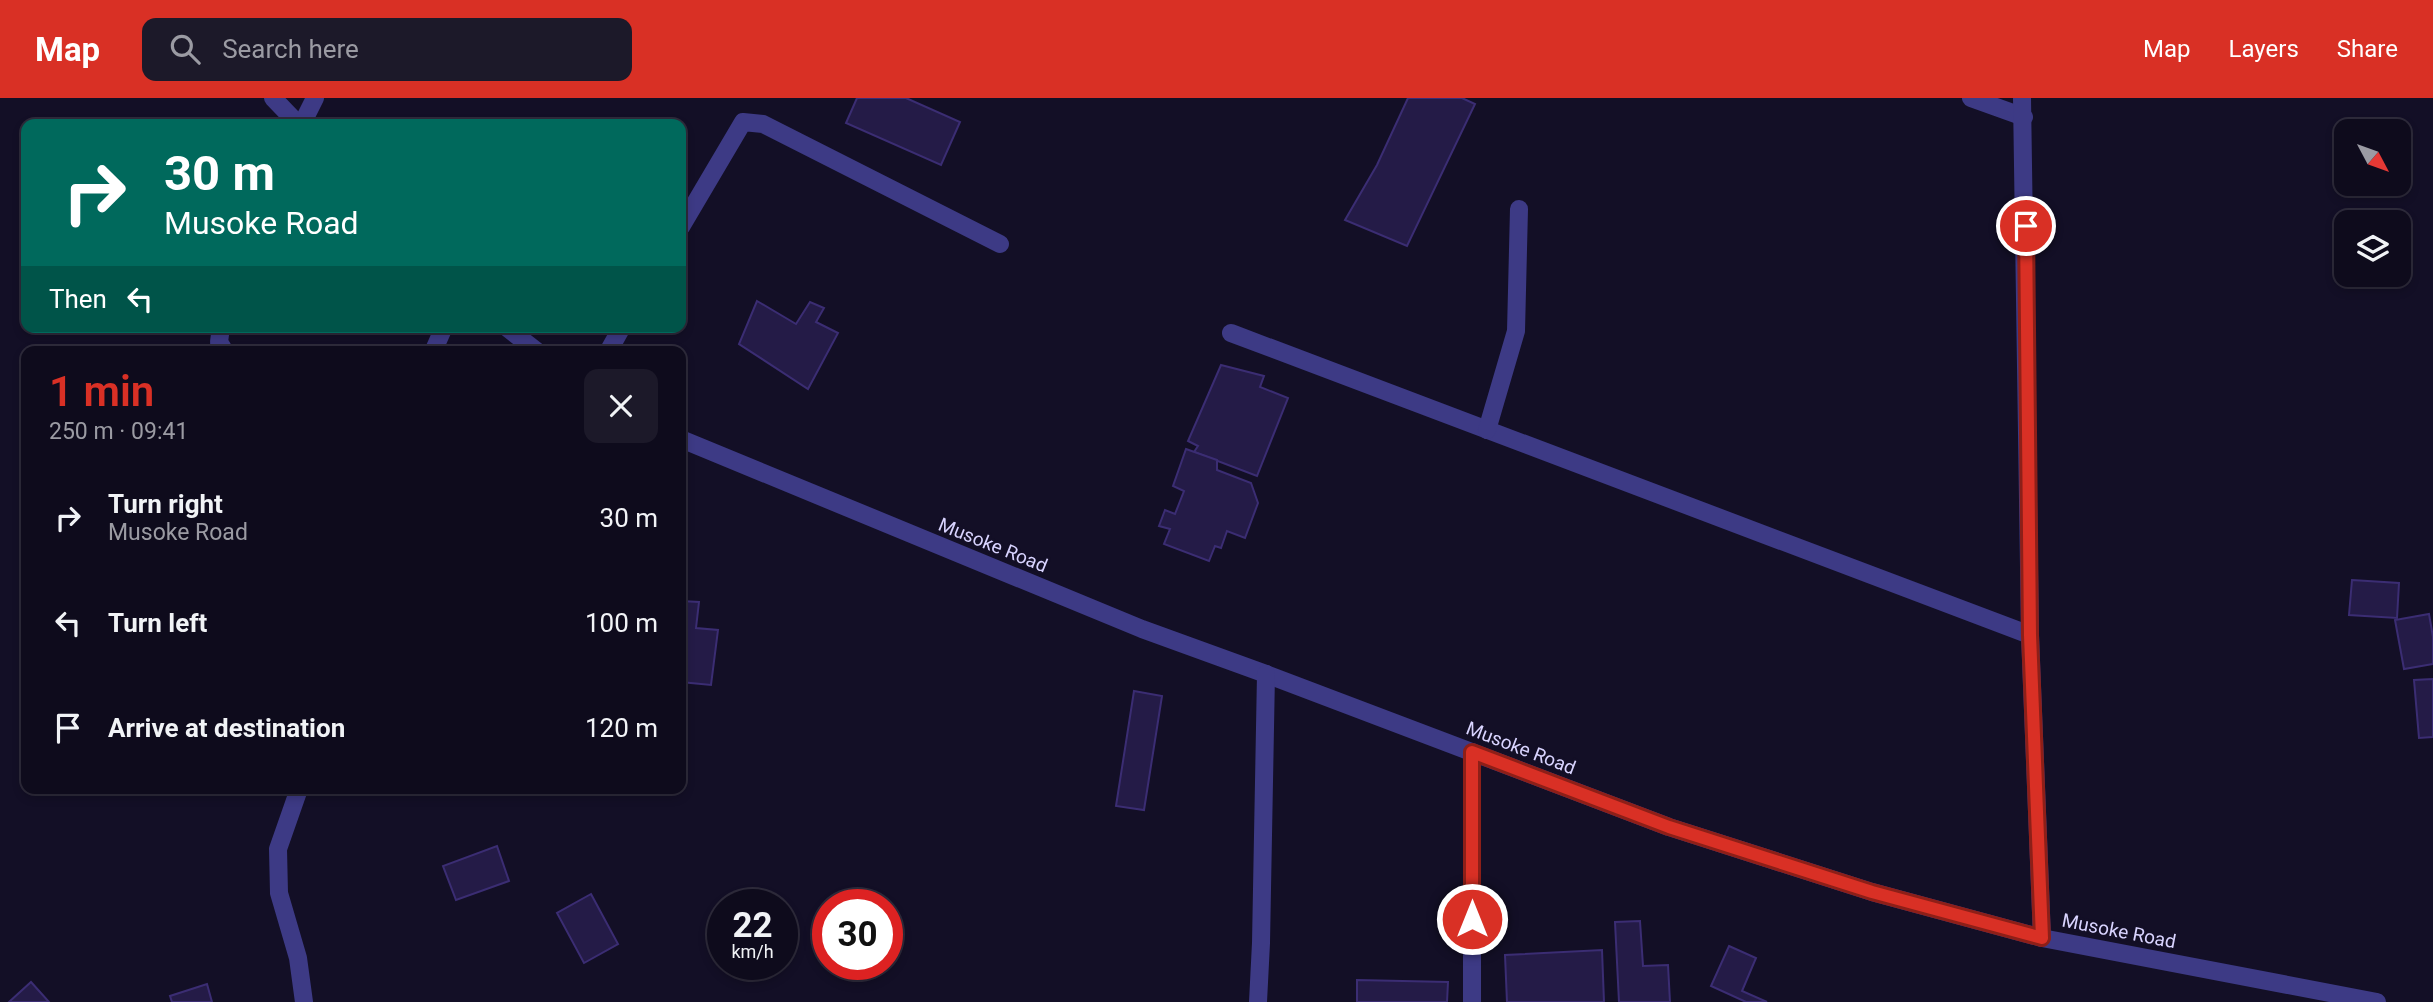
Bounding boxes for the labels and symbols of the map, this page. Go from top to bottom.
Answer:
north arrow [2334,119,2412,196]
pin [1996,196,2056,256]
street label: Musoke Road [935,513,1051,577]
street label: Musoke Road [1463,717,1579,779]
position arrow [1435,882,1509,956]
speed limit sign: 30 [812,889,903,980]
street label: Musoke Road [2060,909,2178,953]

